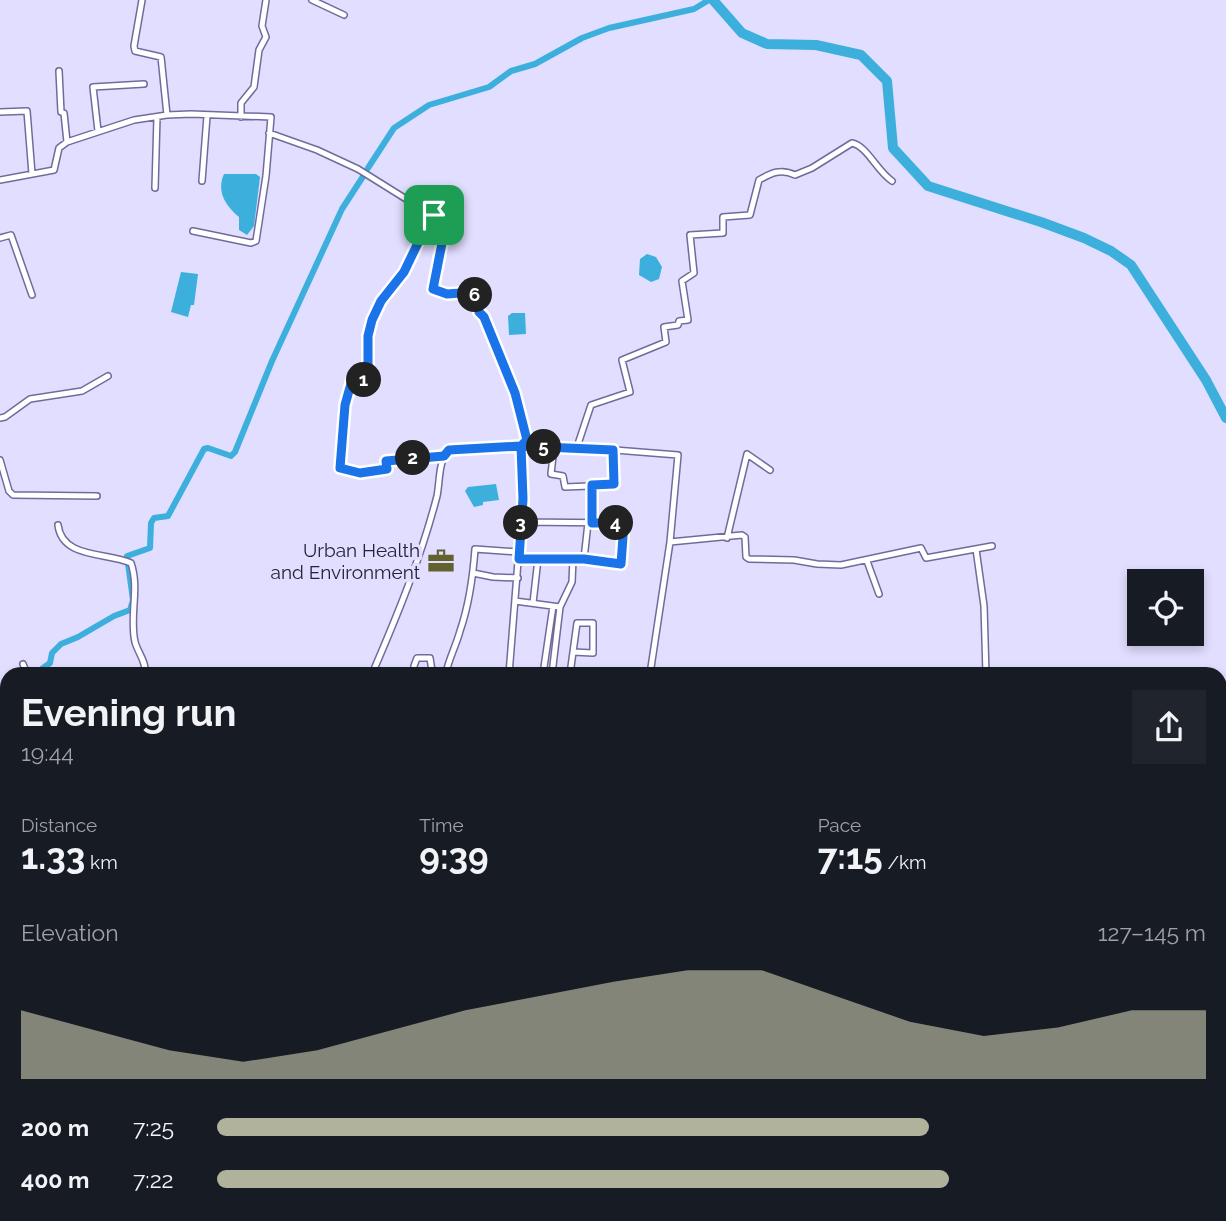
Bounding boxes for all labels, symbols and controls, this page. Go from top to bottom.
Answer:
pin [404,185,464,245]
icon: arrive [415,196,453,234]
pin: 6 [458,278,492,312]
text: 6 [469,283,480,305]
pin: 1 [346,362,382,398]
text: 1 [359,368,368,390]
pin: 5 [526,430,562,464]
text: 5 [538,435,549,457]
pin: 2 [396,440,430,476]
text: 2 [407,446,418,468]
pin: 3 [504,505,538,540]
pin: 4 [598,505,634,540]
text: 3 [515,511,526,533]
text: 4 [610,511,621,533]
place label: Urban Health and Environment [271,539,421,583]
office icon: Urban Health and Environment [426,546,456,576]
map controls [1127,569,1204,646]
button: locate [1127,569,1204,646]
text: Evening run [21,690,236,735]
button: share [1132,690,1206,764]
text: 19:44 [21,739,74,766]
text: Distance [21,814,97,836]
text: Time [419,814,464,836]
text: Pace [818,814,861,836]
text: 1.33 [21,836,85,877]
text: 9:39 [419,836,489,877]
text: 7:15 [818,836,883,877]
text: km [85,851,118,873]
text: /km [883,851,926,873]
text: Elevation [21,919,119,946]
text: 127–145 m [1098,919,1206,946]
text: 200 m [21,1114,89,1141]
text: 7:25 [133,1114,174,1141]
text: 400 m [21,1166,89,1193]
text: 7:22 [133,1166,174,1193]

